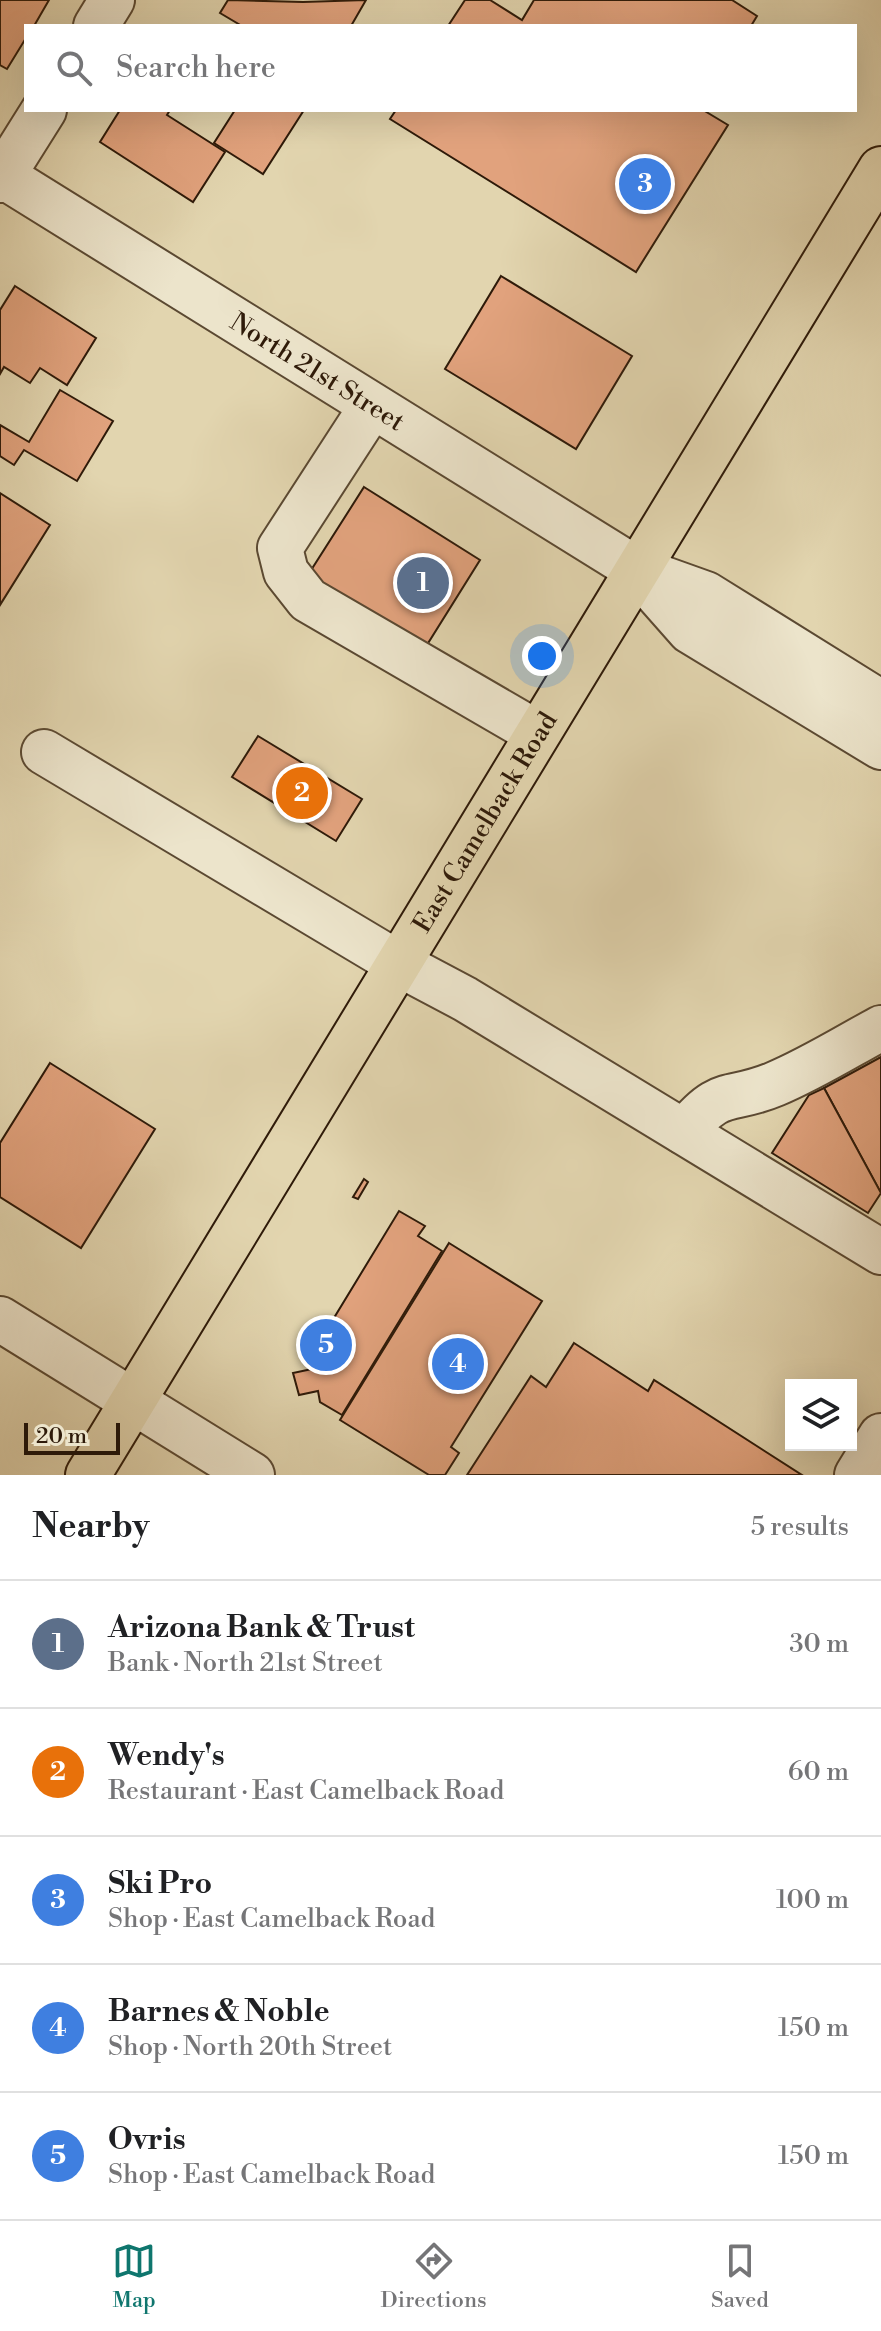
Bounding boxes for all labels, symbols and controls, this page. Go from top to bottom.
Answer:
search box [24,24,857,112]
icon: search [52,46,96,90]
text: Search here [116,49,276,87]
pin: 3 [619,154,671,214]
street label: North 21st Street [224,306,410,438]
pin: 1 [397,553,449,613]
your location [522,636,562,676]
street label: East Camelback Road [406,706,565,939]
pin: 2 [276,763,328,823]
pin: 5 [300,1315,352,1375]
pin: 4 [432,1334,484,1394]
map controls [785,1379,857,1451]
button: layers [785,1379,857,1451]
scale bar [24,1419,120,1455]
text: 20 m [36,1423,87,1450]
text: Nearby [32,1506,150,1548]
text: 5 results [751,1511,849,1543]
text: Arizona Bank & Trust [108,1609,415,1647]
text: 1 [52,1628,64,1660]
text: 30 m [789,1628,849,1660]
text: Bank · North 21st Street [108,1647,383,1679]
text: Wendy's [108,1737,225,1775]
text: 2 [50,1756,66,1788]
text: 60 m [788,1756,849,1788]
text: Restaurant · East Camelback Road [108,1775,504,1807]
text: Ski Pro [108,1865,212,1903]
text: 3 [50,1884,66,1916]
text: 100 m [776,1884,849,1916]
text: Shop · East Camelback Road [108,1903,435,1935]
text: Barnes & Noble [108,1993,330,2031]
text: 4 [49,2012,67,2044]
text: 150 m [778,2012,849,2044]
text: Shop · North 20th Street [108,2031,392,2063]
text: Ovris [108,2121,186,2159]
text: 5 [50,2140,66,2172]
text: 150 m [778,2140,849,2172]
text: Shop · East Camelback Road [108,2159,435,2191]
tab: Map [112,2239,156,2314]
tab: Directions [381,2239,487,2314]
tab: Saved [711,2239,769,2314]

